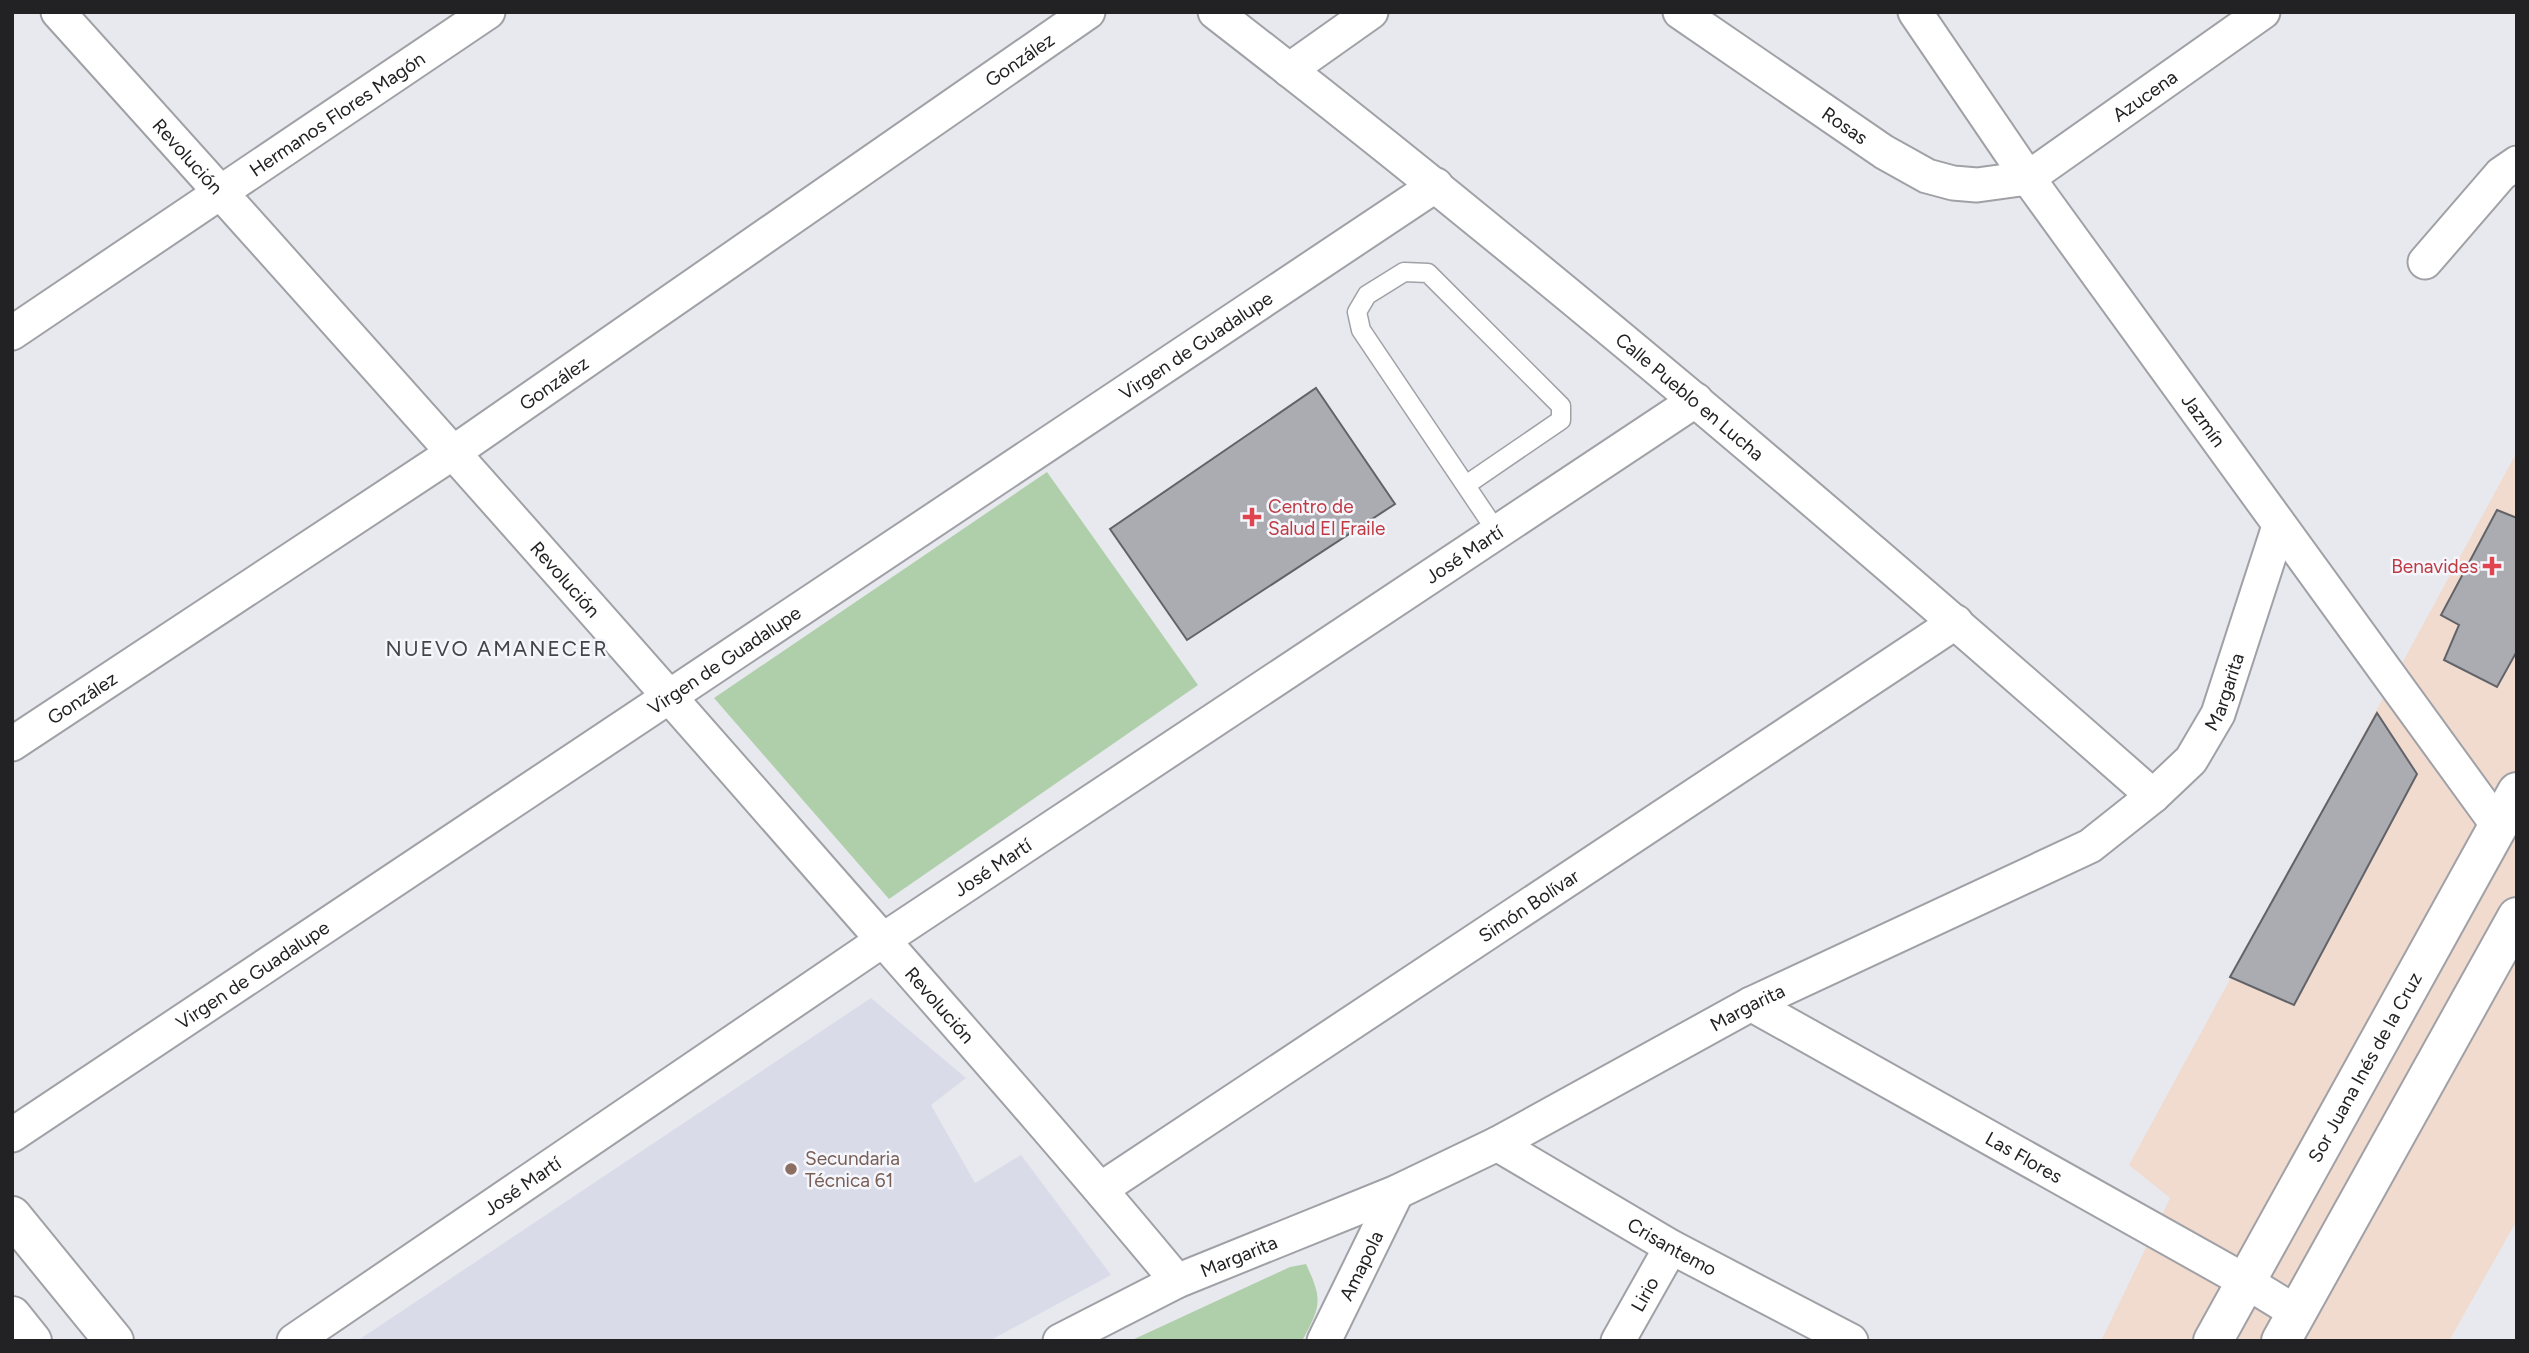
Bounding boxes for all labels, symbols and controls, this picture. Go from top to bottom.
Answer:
street label: González [980,28,1058,92]
street label: Hermanos Flores Magón [245,47,429,181]
street label: Azucena [2108,65,2181,126]
street label: Rosas [1818,101,1872,149]
street label: Revolución [148,114,228,199]
street label: Virgen de Guadalupe [1115,286,1277,405]
street label: Calle Pueblo en Lucha [1611,328,1769,465]
street label: González [515,351,593,415]
street label: Jazmín [2177,389,2231,451]
place label: Centro de Salud El Fraile [1268,495,1385,540]
marker: Centro de Salud El Fraile [1242,507,1262,527]
street label: José Martí [1421,519,1509,588]
street label: Revolución [526,536,605,622]
place label: Benavides [2391,555,2478,578]
marker: Benavides [2484,558,2500,574]
street label: Virgen de Guadalupe [643,601,805,719]
district label: NUEVO AMANECER [385,636,609,661]
street label: Margarita [2199,650,2249,735]
street label: González [43,666,121,729]
street label: José Martí [949,832,1037,901]
street label: Simón Bolívar [1474,864,1584,947]
street label: Virgen de Guadalupe [172,915,333,1034]
street label: Revolución [900,962,979,1048]
street label: Sor Juana Inés de la Cruz [2303,968,2426,1166]
street label: Margarita [1706,979,1788,1036]
street label: Las Flores [1982,1126,2067,1188]
place label: Secundaria Técnica 61 [805,1147,900,1192]
street label: José Martí [479,1150,567,1220]
marker: Secundaria Técnica 61 [783,1161,799,1177]
street label: Crisantemo [1623,1212,1721,1280]
street label: Amapola [1334,1227,1388,1304]
street label: Margarita [1197,1230,1280,1282]
street label: Lirio [1626,1273,1663,1315]

